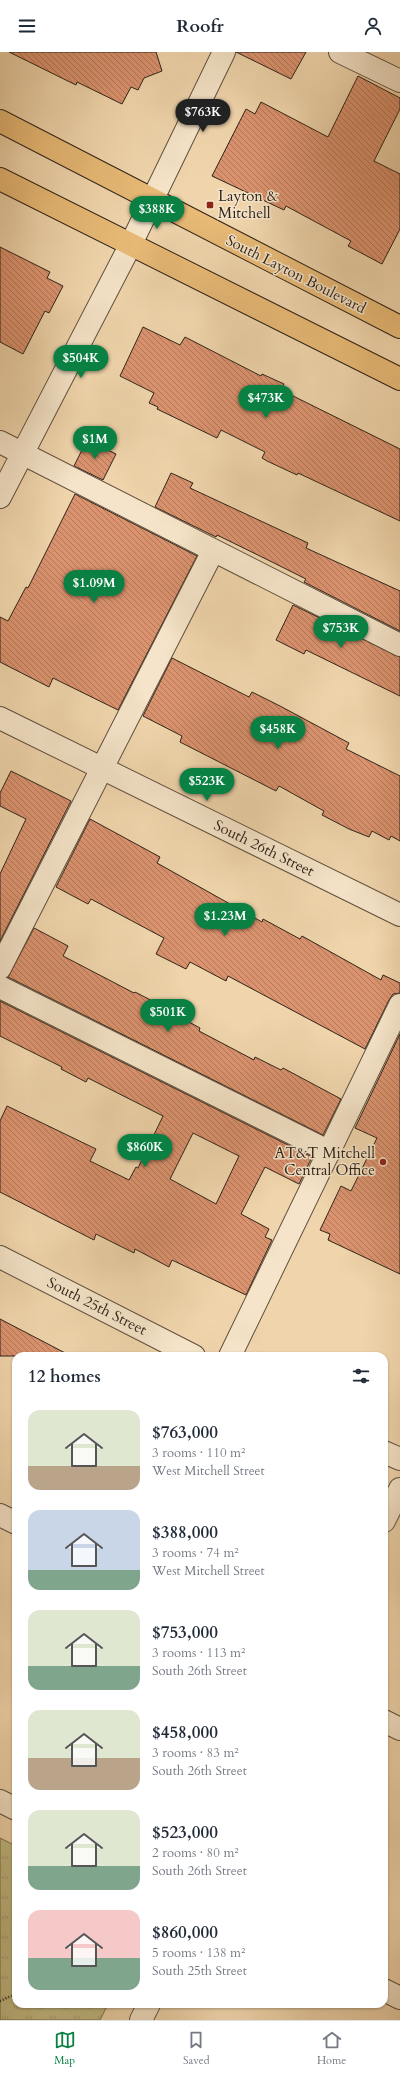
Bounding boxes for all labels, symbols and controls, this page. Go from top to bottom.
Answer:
text: Roofr [176,14,224,39]
icon: menu [16,15,38,37]
icon: person [362,15,384,37]
pin: $763K [175,99,231,133]
text: $763K [184,103,222,121]
place label: Layton & Mitchell [218,186,278,223]
pin: $388K [129,196,185,230]
text: $388K [138,200,176,218]
marker: Layton & Mitchell [205,200,215,210]
street label: South Layton Boulevard [223,230,369,318]
pin: $504K [53,345,109,379]
text: $504K [62,349,100,367]
pin: $473K [238,385,294,419]
text: $473K [247,389,285,407]
pin: $1M [76,426,114,460]
text: $1M [82,430,108,448]
pin: $1.09M [61,570,127,604]
text: $1.09M [72,574,116,592]
pin: $753K [313,615,369,649]
text: $753K [322,619,360,637]
pin: $458K [250,716,306,750]
text: $458K [259,720,297,738]
pin: $523K [179,768,235,802]
text: $523K [188,772,226,790]
street label: South 26th Street [210,815,318,881]
pin: $1.23M [192,903,258,937]
text: $1.23M [203,907,247,925]
pin: $501K [140,999,196,1033]
text: $501K [149,1003,187,1021]
pin: $860K [117,1134,173,1168]
text: $860K [126,1138,164,1156]
place label: AT&T Mitchell Central Office [275,1143,375,1180]
marker: AT&T Mitchell Central Office [378,1157,388,1167]
street label: South 25th Street [44,1272,150,1340]
text: 12 homes [28,1365,101,1388]
icon: filters [350,1365,372,1387]
text: $763,000 [152,1421,218,1444]
icon: home [60,1426,108,1474]
text: 3 rooms · 110 m² [152,1444,245,1462]
text: West Mitchell Street [152,1462,265,1480]
text: $388,000 [152,1521,218,1544]
icon: home [60,1526,108,1574]
text: 3 rooms · 74 m² [152,1544,239,1562]
text: West Mitchell Street [152,1562,265,1580]
text: $753,000 [152,1621,218,1644]
icon: home [60,1626,108,1674]
text: 3 rooms · 113 m² [152,1644,245,1662]
text: South 26th Street [152,1662,247,1680]
text: $458,000 [152,1721,218,1744]
icon: home [60,1726,108,1774]
text: 3 rooms · 83 m² [152,1744,239,1762]
text: South 26th Street [152,1762,247,1780]
text: $523,000 [152,1821,218,1844]
icon: home [60,1826,108,1874]
text: 2 rooms · 80 m² [152,1844,239,1862]
text: South 26th Street [152,1862,247,1880]
text: $860,000 [152,1921,218,1944]
icon: home [60,1926,108,1974]
text: 5 rooms · 138 m² [152,1944,245,1962]
text: South 25th Street [152,1962,247,1980]
tab: Map [54,2029,76,2068]
tab: Saved [183,2029,210,2068]
tab: Home [317,2029,346,2068]

